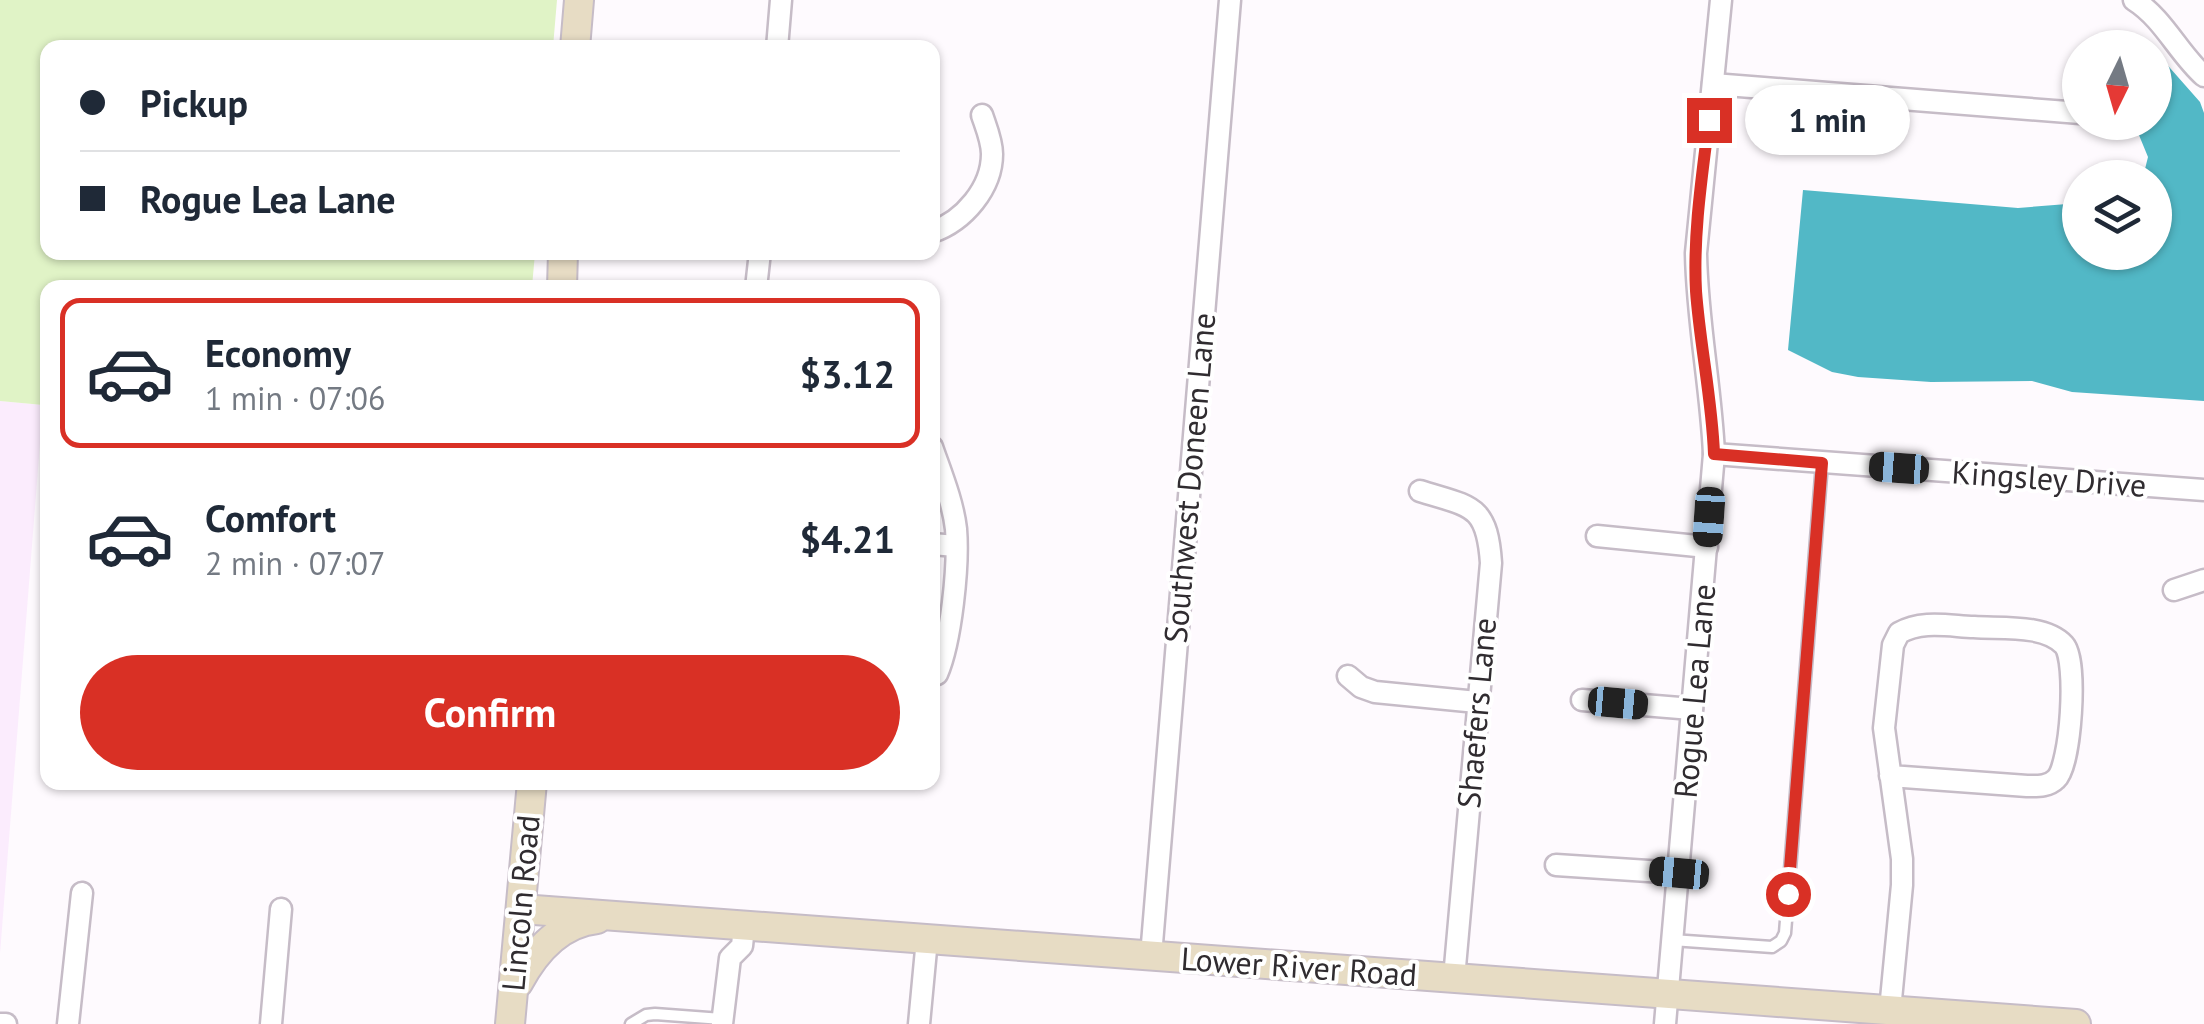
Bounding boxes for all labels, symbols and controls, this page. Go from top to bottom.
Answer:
north arrow [2062,30,2172,140]
map controls [2062,30,2172,270]
text: Pickup [140,78,248,127]
callout: 1 min [1744,85,1909,155]
route end [1687,98,1732,143]
text: 1 min [1788,99,1867,141]
button: layers [2062,160,2172,270]
text: Rogue Lea Lane [140,174,396,223]
street label: Southwest Doneen Lane [1154,311,1224,645]
icon: car [85,328,175,418]
text: Economy [205,328,351,377]
text: $3.12 [799,349,895,398]
text: 1 min · 07:06 [205,377,385,419]
street label: Kingsley Drive [1950,450,2148,506]
car [1868,451,1930,485]
car [1692,486,1726,548]
icon: car [85,493,175,583]
text: Comfort [205,493,336,542]
text: $4.21 [799,514,895,563]
text: 2 min · 07:07 [205,542,385,584]
street label: Rogue Lea Lane [1664,582,1724,800]
street label: Shaefers Lane [1447,616,1505,810]
button: Confirm [80,655,900,770]
car [1587,685,1649,721]
street label: Lincoln Road [491,813,549,993]
car [1648,855,1710,891]
route start [1766,872,1811,917]
street label: Lower River Road [1180,937,1418,995]

